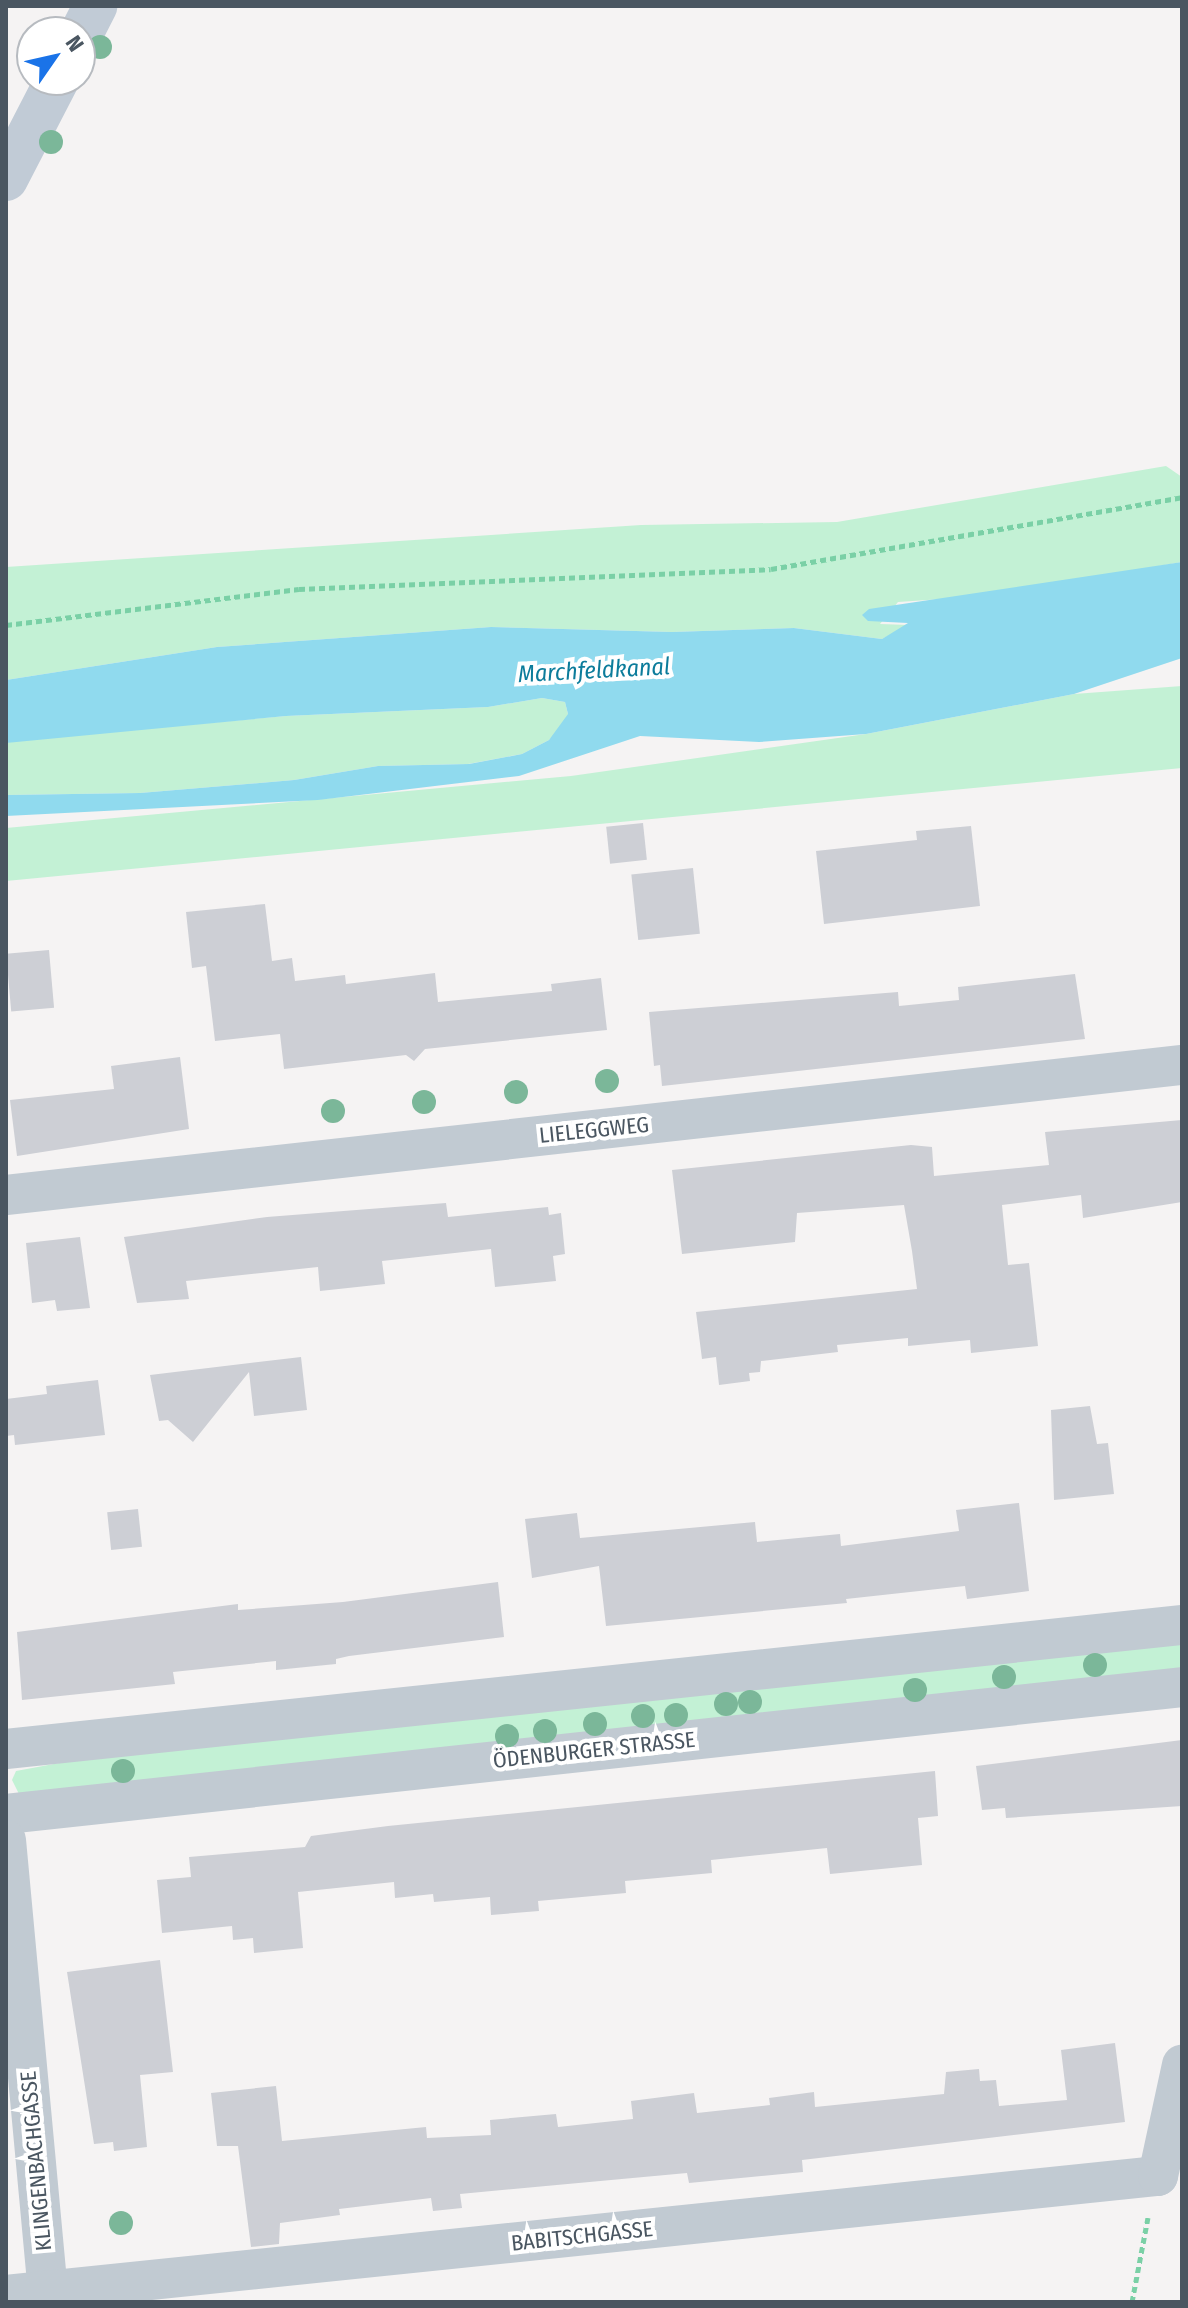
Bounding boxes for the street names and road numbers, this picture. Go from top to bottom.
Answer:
street label: LIELEGGWEG [538,1111,650,1149]
street label: ÖDENBURGER STRASSE [492,1726,696,1774]
street label: KLINGENBACHGASSE [15,2070,57,2252]
street label: BABITSCHGASSE [510,2215,654,2257]

